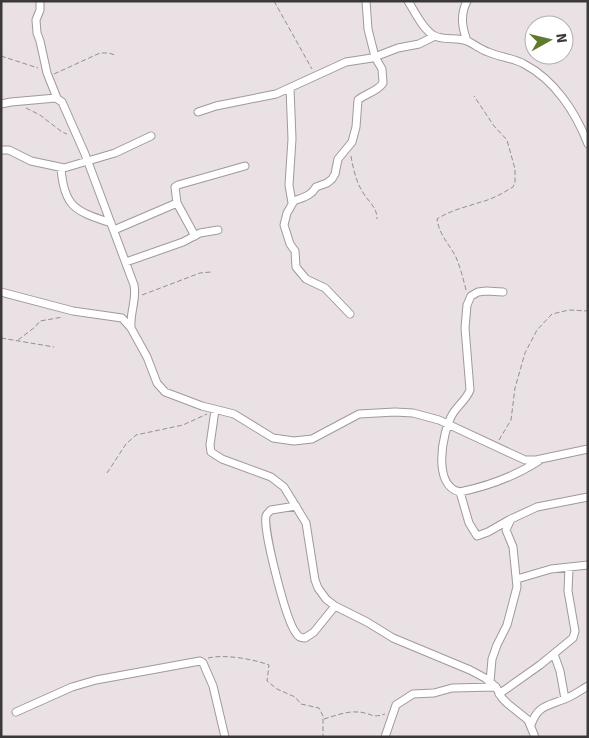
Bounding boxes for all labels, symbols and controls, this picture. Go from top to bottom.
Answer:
north arrow [524,15,574,65]
text: N [552,32,570,44]

